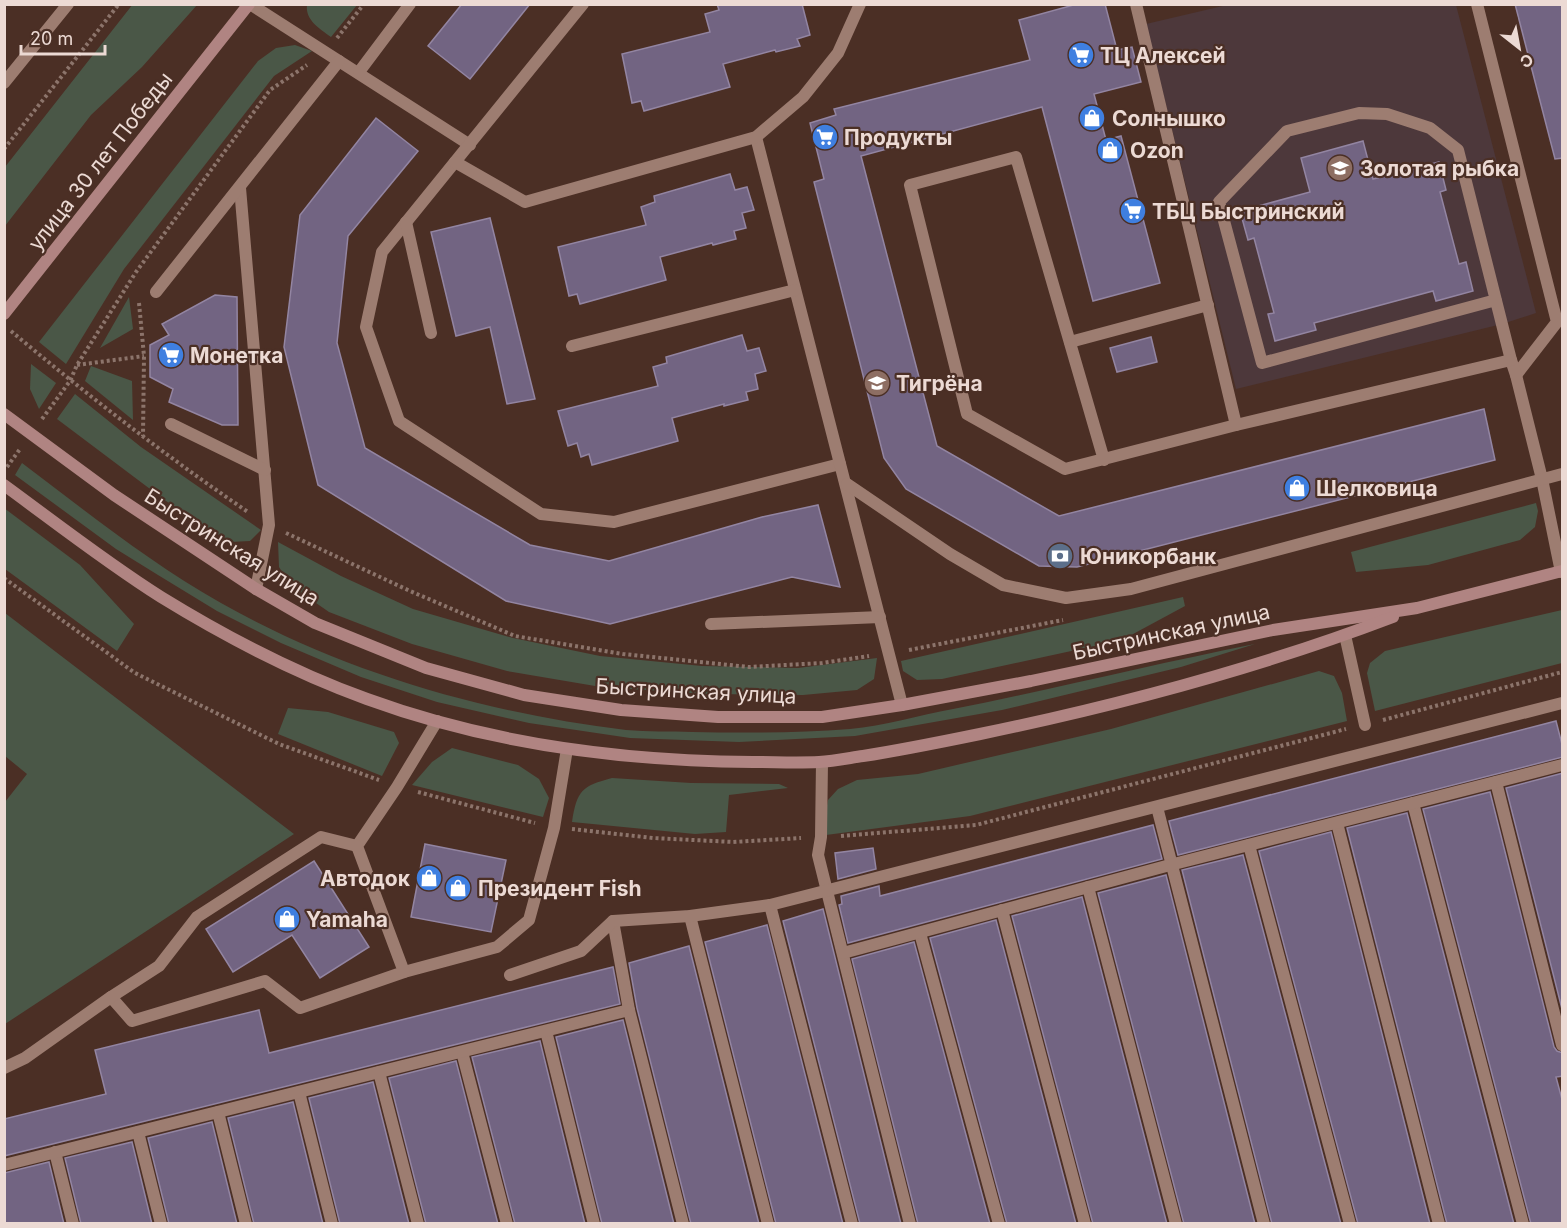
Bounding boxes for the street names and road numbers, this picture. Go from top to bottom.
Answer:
street label: улица 30 лет Победы [23,67,177,255]
street label: Быстринская улица [140,483,324,611]
street label: Быстринская улица [1070,599,1272,665]
street label: Быстринская улица [595,673,797,709]

